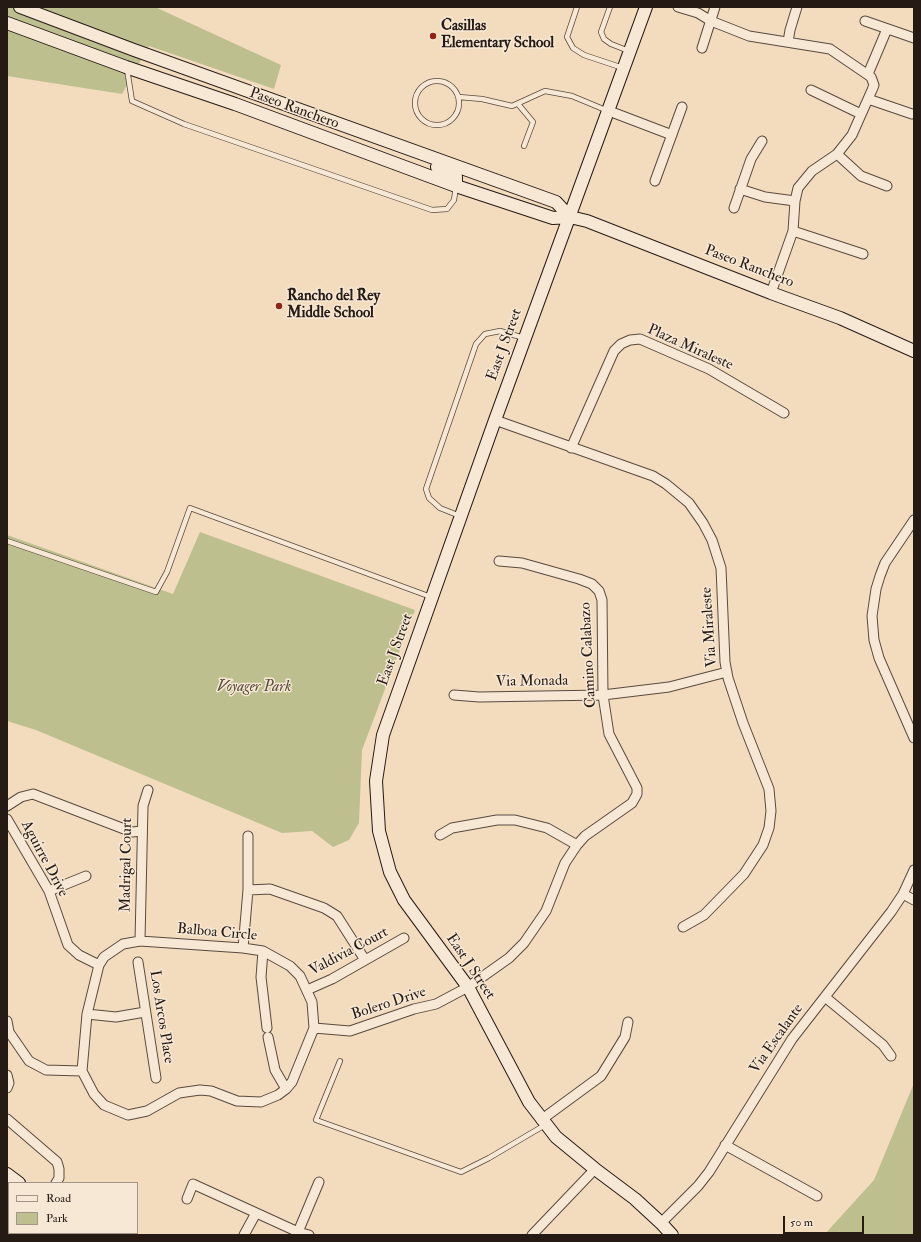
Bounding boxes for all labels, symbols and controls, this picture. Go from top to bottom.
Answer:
place label: Casillas Elementary School [441,18,554,53]
marker: Casillas Elementary School [428,31,438,41]
street label: Paseo Ranchero [247,84,341,134]
street label: Paseo Ranchero [702,242,796,292]
place label: Rancho del Rey Middle School [287,288,380,323]
marker: Rancho del Rey Middle School [274,301,284,311]
street label: East J Street [484,306,526,384]
street label: Plaza Miraleste [644,321,736,375]
street label: Via Miraleste [698,586,722,668]
street label: Camino Calabazo [577,602,601,708]
street label: East J Street [375,611,417,689]
street label: Via Monada [495,672,569,692]
park label: Voyager Park [217,679,291,697]
street label: Aguirre Drive [16,818,72,900]
street label: Madrigal Court [117,818,137,912]
street label: Balboa Circle [176,921,258,945]
street label: Valdivia Court [306,924,392,980]
street label: East J Street [441,931,499,1003]
street label: Los Arcos Place [145,969,177,1065]
street label: Bolero Drive [349,983,429,1025]
street label: Via Escalante [746,1001,808,1077]
legend [8,1182,138,1234]
text: Road [46,1191,71,1206]
scale bar [785,1208,866,1234]
text: Park [46,1211,68,1226]
text: 50 m [790,1215,813,1230]

